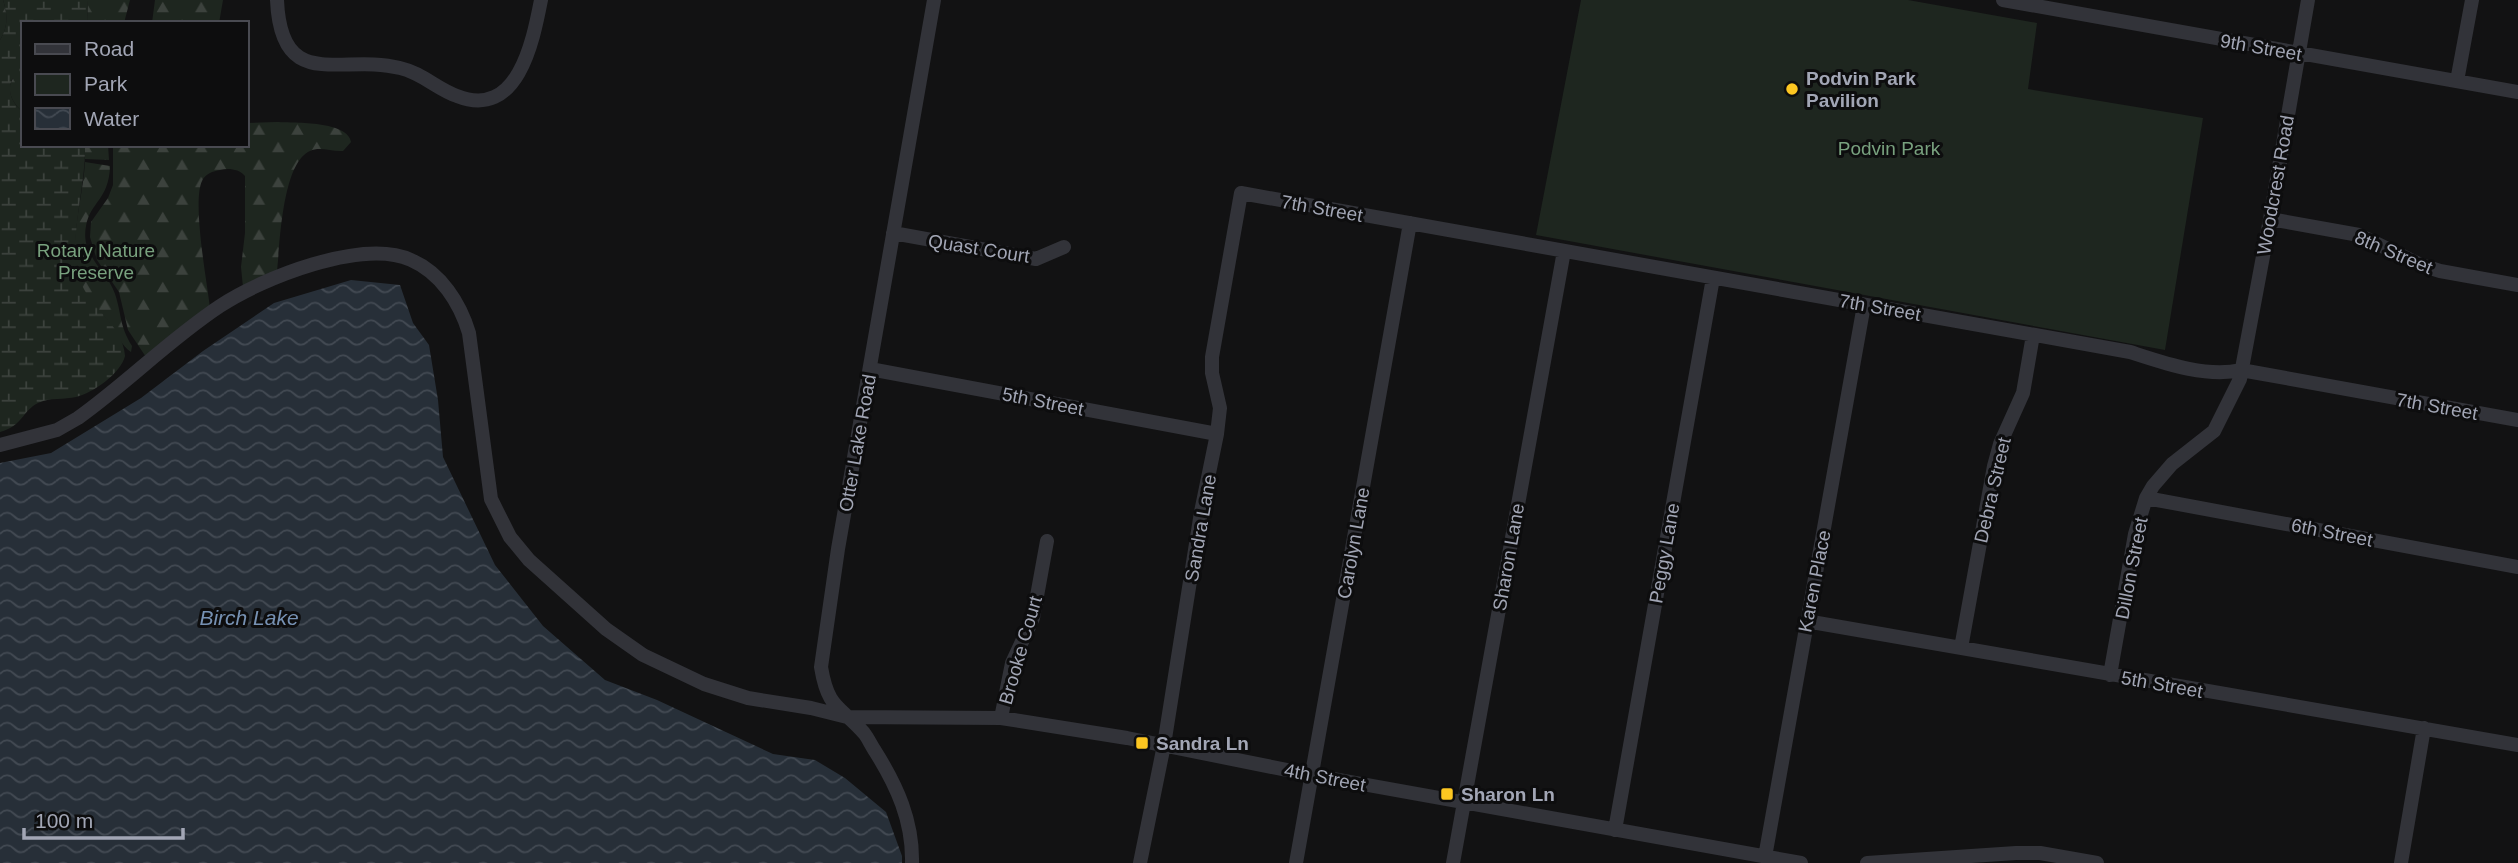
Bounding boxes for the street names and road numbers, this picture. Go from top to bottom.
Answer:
street label: 9th Street [2219,30,2304,65]
street label: Woodcrest Road [2253,114,2298,256]
street label: 7th Street [1280,191,1365,226]
street label: 8th Street [2352,227,2436,279]
street label: Quast Court [927,230,1032,267]
street label: 7th Street [1838,290,1923,325]
street label: Otter Lake Road [835,373,880,514]
street label: 5th Street [1000,383,1086,420]
street label: 7th Street [2395,389,2480,424]
street label: Debra Street [1970,435,2015,545]
street label: Sandra Lane [1181,473,1220,583]
street label: Carolyn Lane [1333,486,1374,601]
street label: Peggy Lane [1645,501,1684,605]
street label: Sharon Lane [1489,502,1528,612]
street label: 6th Street [2289,514,2375,551]
street label: Dillon Street [2111,515,2152,621]
street label: Karen Place [1794,528,1835,634]
street label: Brooke Court [995,593,1046,707]
street label: 5th Street [2120,667,2205,702]
street label: 4th Street [1282,759,1368,796]

